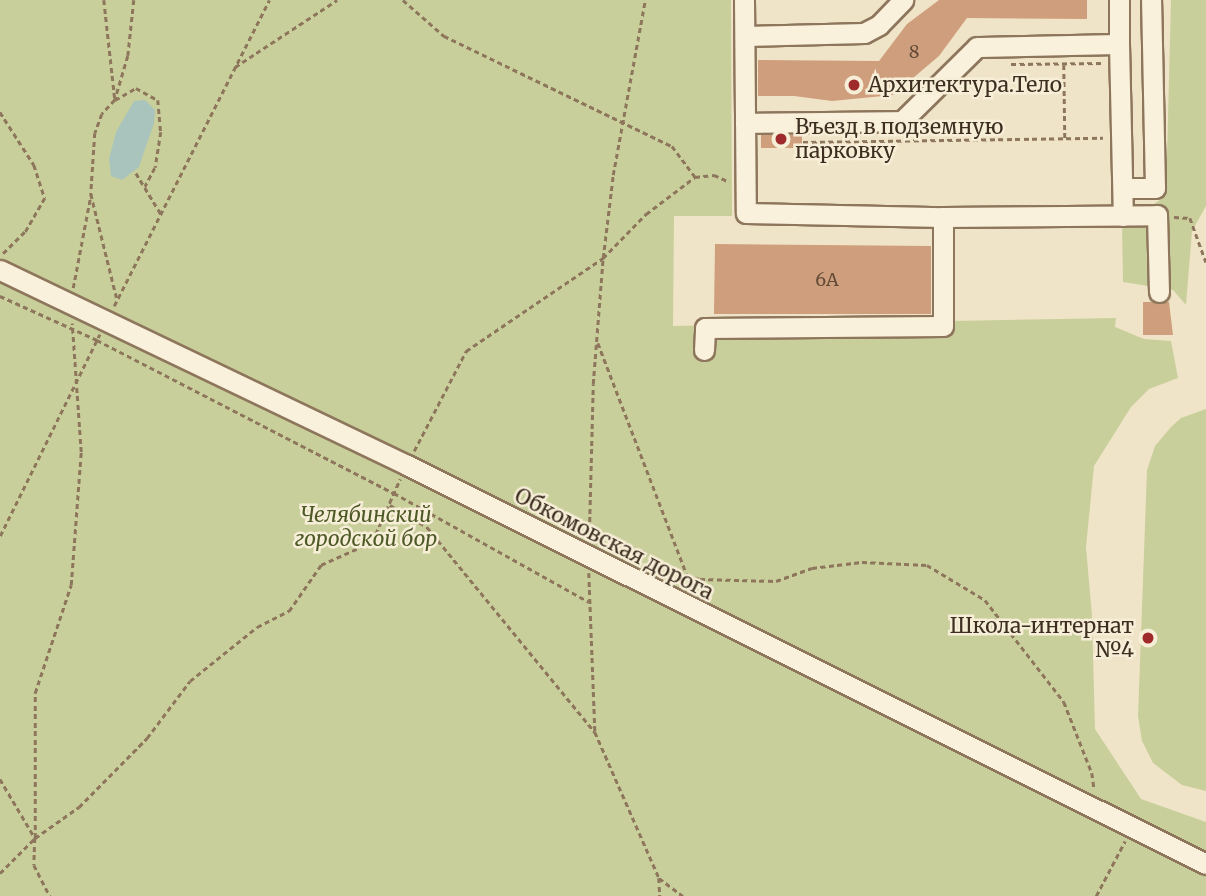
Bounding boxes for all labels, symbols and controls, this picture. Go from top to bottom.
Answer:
house number: 8 [909,41,919,63]
place label: Архитектура.Тело [868,72,1062,98]
marker: Архитектура.Тело [846,77,862,93]
place label: Въезд в подземную парковку [795,114,1003,164]
marker: Въезд в подземную парковку [773,131,789,147]
house number: 6А [815,269,839,291]
street label: Обкомовская дорога [510,483,718,605]
park label: Челябинский городской бор [295,502,437,552]
place label: Школа-интернат №4 [950,613,1134,663]
marker: Школа-интернат №4 [1140,630,1156,646]

